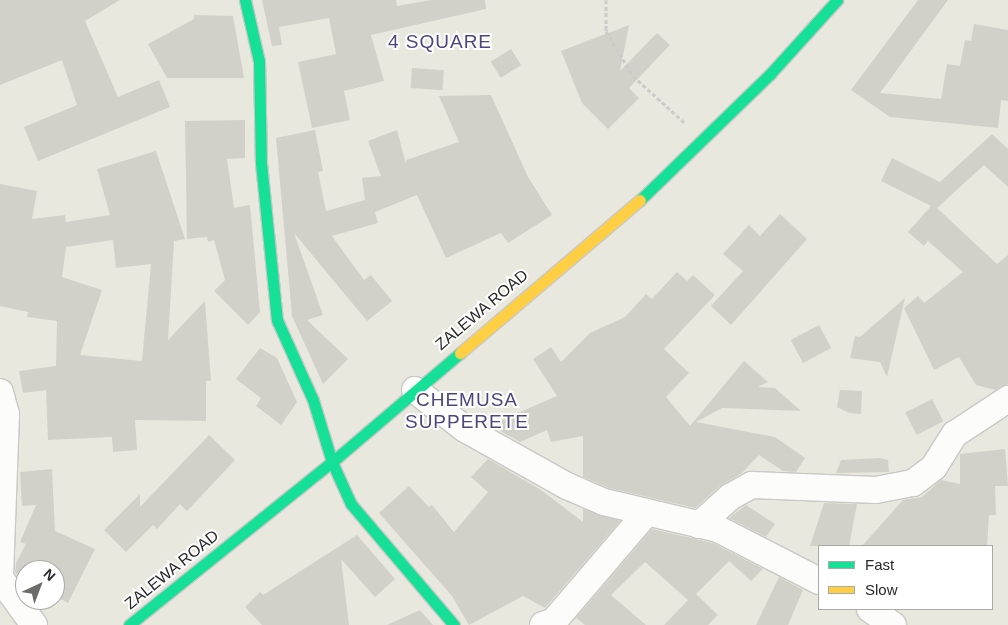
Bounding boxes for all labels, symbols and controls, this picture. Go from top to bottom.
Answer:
district label: 4 SQUARE [387,31,493,53]
street label: ZALEWA ROAD [431,265,533,355]
district label: CHEMUSA SUPPERETE [404,389,530,433]
street label: ZALEWA ROAD [121,526,223,614]
legend [818,545,993,610]
text: Fast [865,556,894,573]
north arrow [15,560,65,610]
text: N [40,565,59,584]
text: Slow [865,581,898,598]

